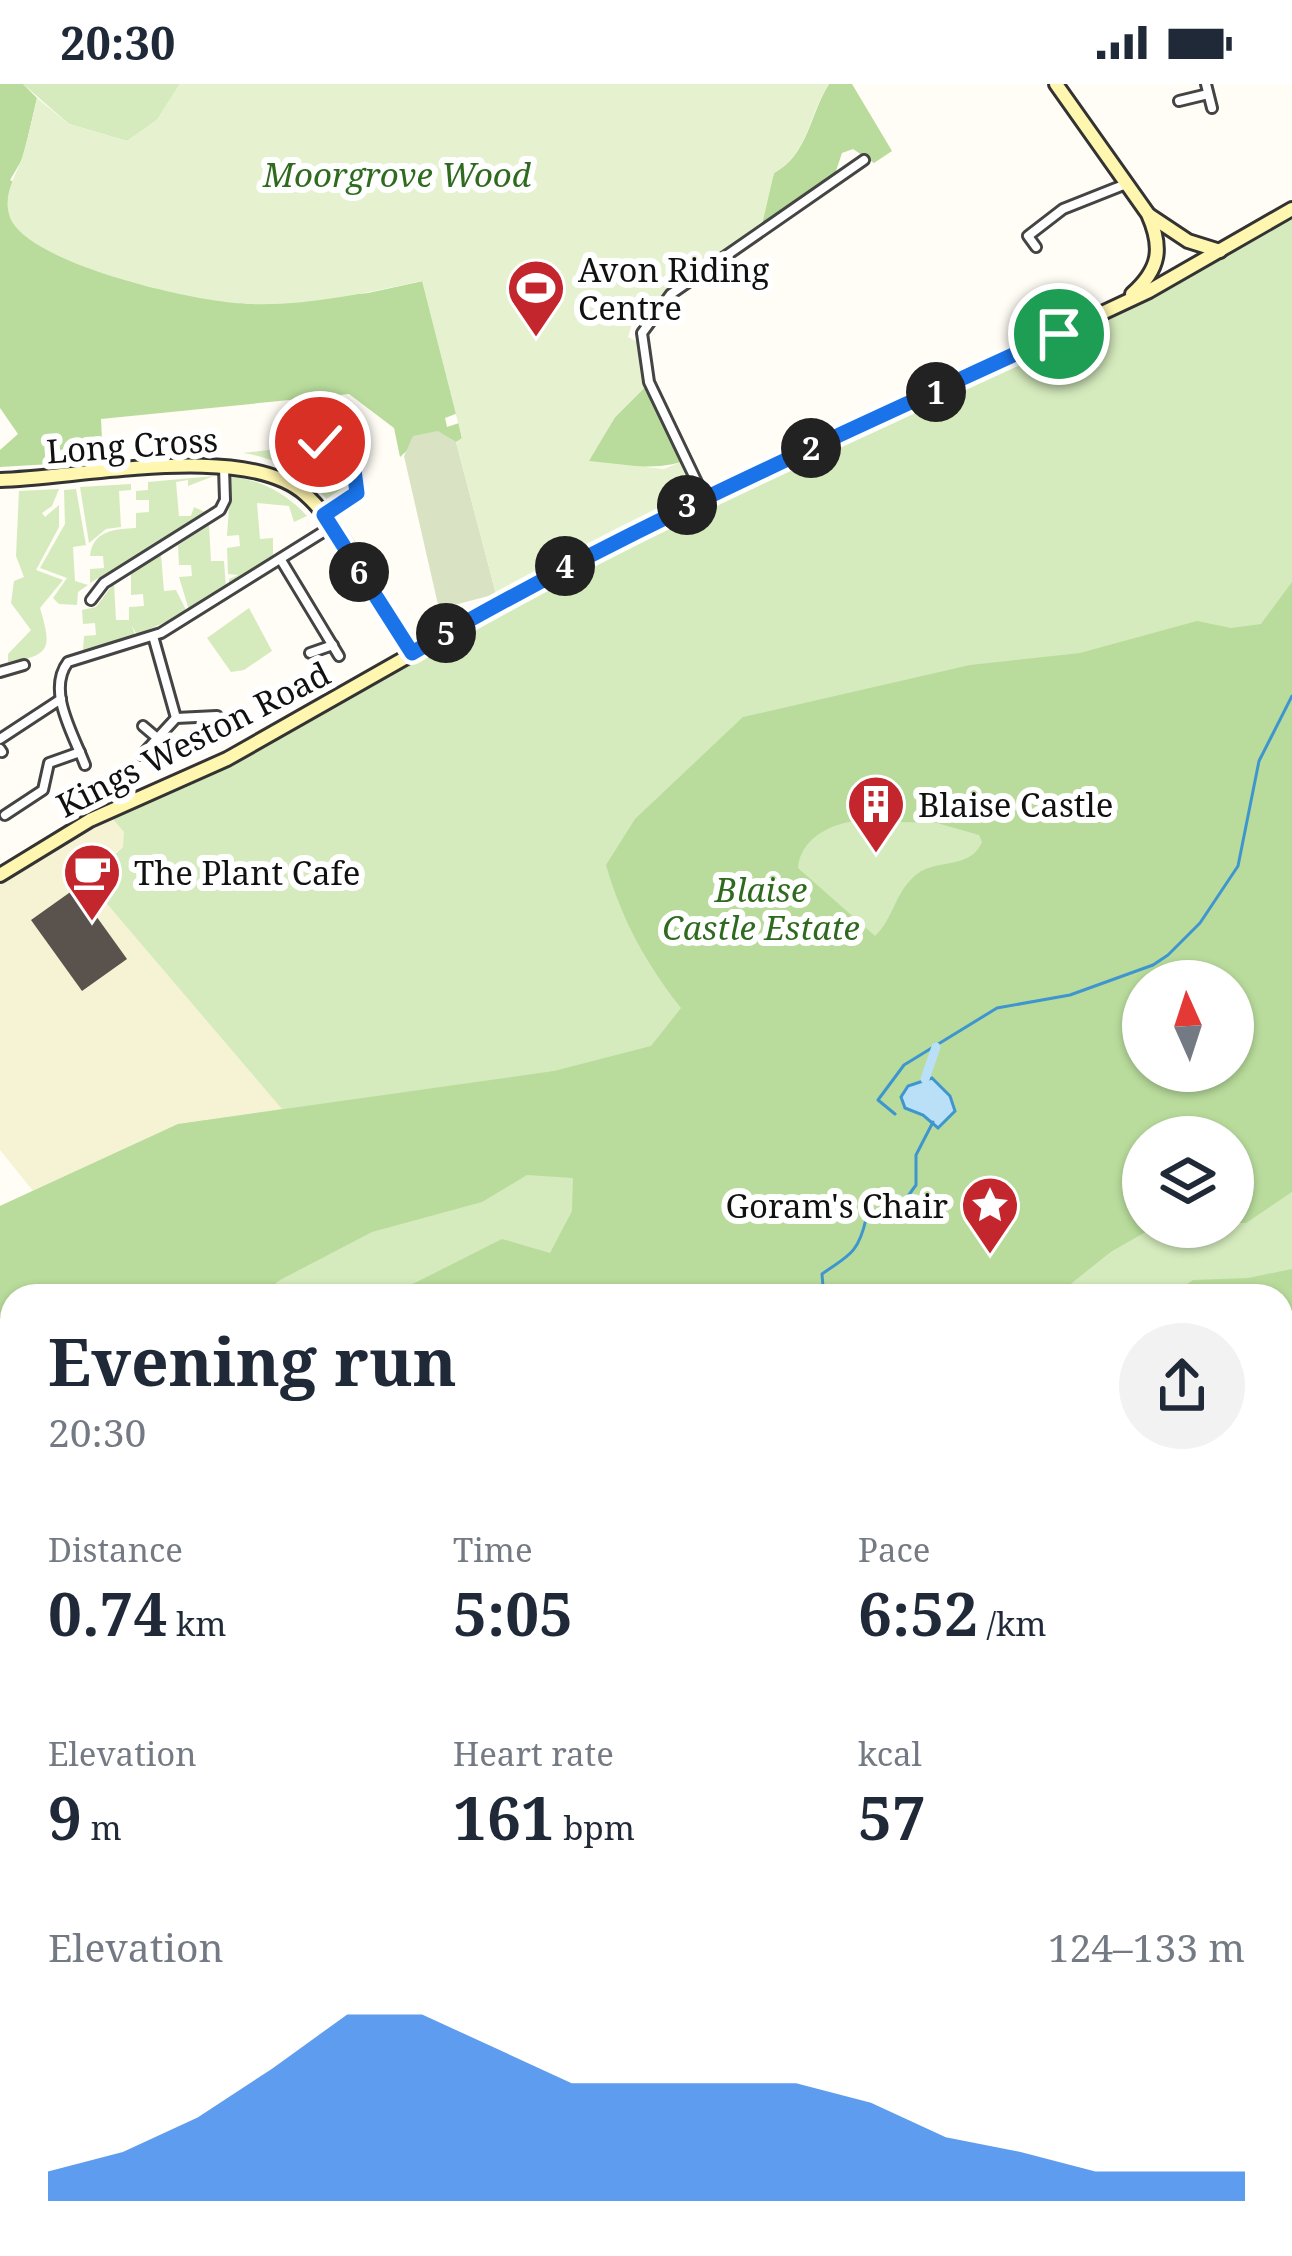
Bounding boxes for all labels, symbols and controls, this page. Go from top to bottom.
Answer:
text: 20:30 [60,12,175,73]
park label: Moorgrove Wood [262,152,532,197]
place label: Avon Riding Centre [578,247,770,330]
sports icon: Avon Riding Centre [505,257,567,339]
pin [1008,283,1110,385]
icon: arrive [1026,301,1092,367]
pin: 1 [906,362,966,422]
text: 1 [927,369,945,414]
pin [269,391,371,493]
icon: check [287,409,353,475]
street label: Long Cross [45,417,219,473]
pin: 2 [781,418,841,478]
text: 2 [802,425,820,470]
pin: 3 [657,475,717,535]
text: 3 [678,482,696,527]
pin: 4 [535,536,595,596]
pin: 6 [329,542,389,602]
text: 4 [556,543,574,588]
text: 6 [350,549,368,594]
pin: 5 [416,603,476,663]
text: 5 [437,610,455,655]
street label: Kings Weston Road [49,651,337,827]
building icon: Blaise Castle [845,773,907,855]
place label: Blaise Castle [918,782,1113,827]
cafe icon: The Plant Cafe [61,841,123,923]
place label: The Plant Cafe [134,850,360,895]
park label: Blaise Castle Estate [662,867,860,950]
north arrow [1122,960,1254,1092]
map controls [1122,960,1254,1248]
button: layers [1122,1116,1254,1248]
place icon: Goram's Chair [959,1174,1021,1256]
place label: Goram's Chair [725,1183,948,1228]
text: Evening run [48,1315,457,1405]
button: share [1119,1323,1245,1449]
text: 20:30 [48,1405,146,1458]
text: Distance [48,1527,183,1572]
text: Time [453,1527,533,1572]
text: Pace [858,1527,930,1572]
text: 0.74 [48,1572,167,1654]
text: 5:05 [453,1572,573,1654]
text: 6:52 [858,1572,978,1654]
text: km [167,1601,226,1646]
text: /km [978,1601,1047,1646]
text: Elevation [48,1731,197,1776]
text: Heart rate [453,1731,614,1776]
text: kcal [858,1731,922,1776]
text: 9 [48,1776,82,1858]
text: 161 [453,1776,555,1858]
text: 57 [858,1776,926,1858]
text: m [82,1805,122,1850]
text: bpm [555,1805,635,1850]
text: Elevation [48,1920,224,1973]
text: 124–133 m [1048,1920,1245,1973]

